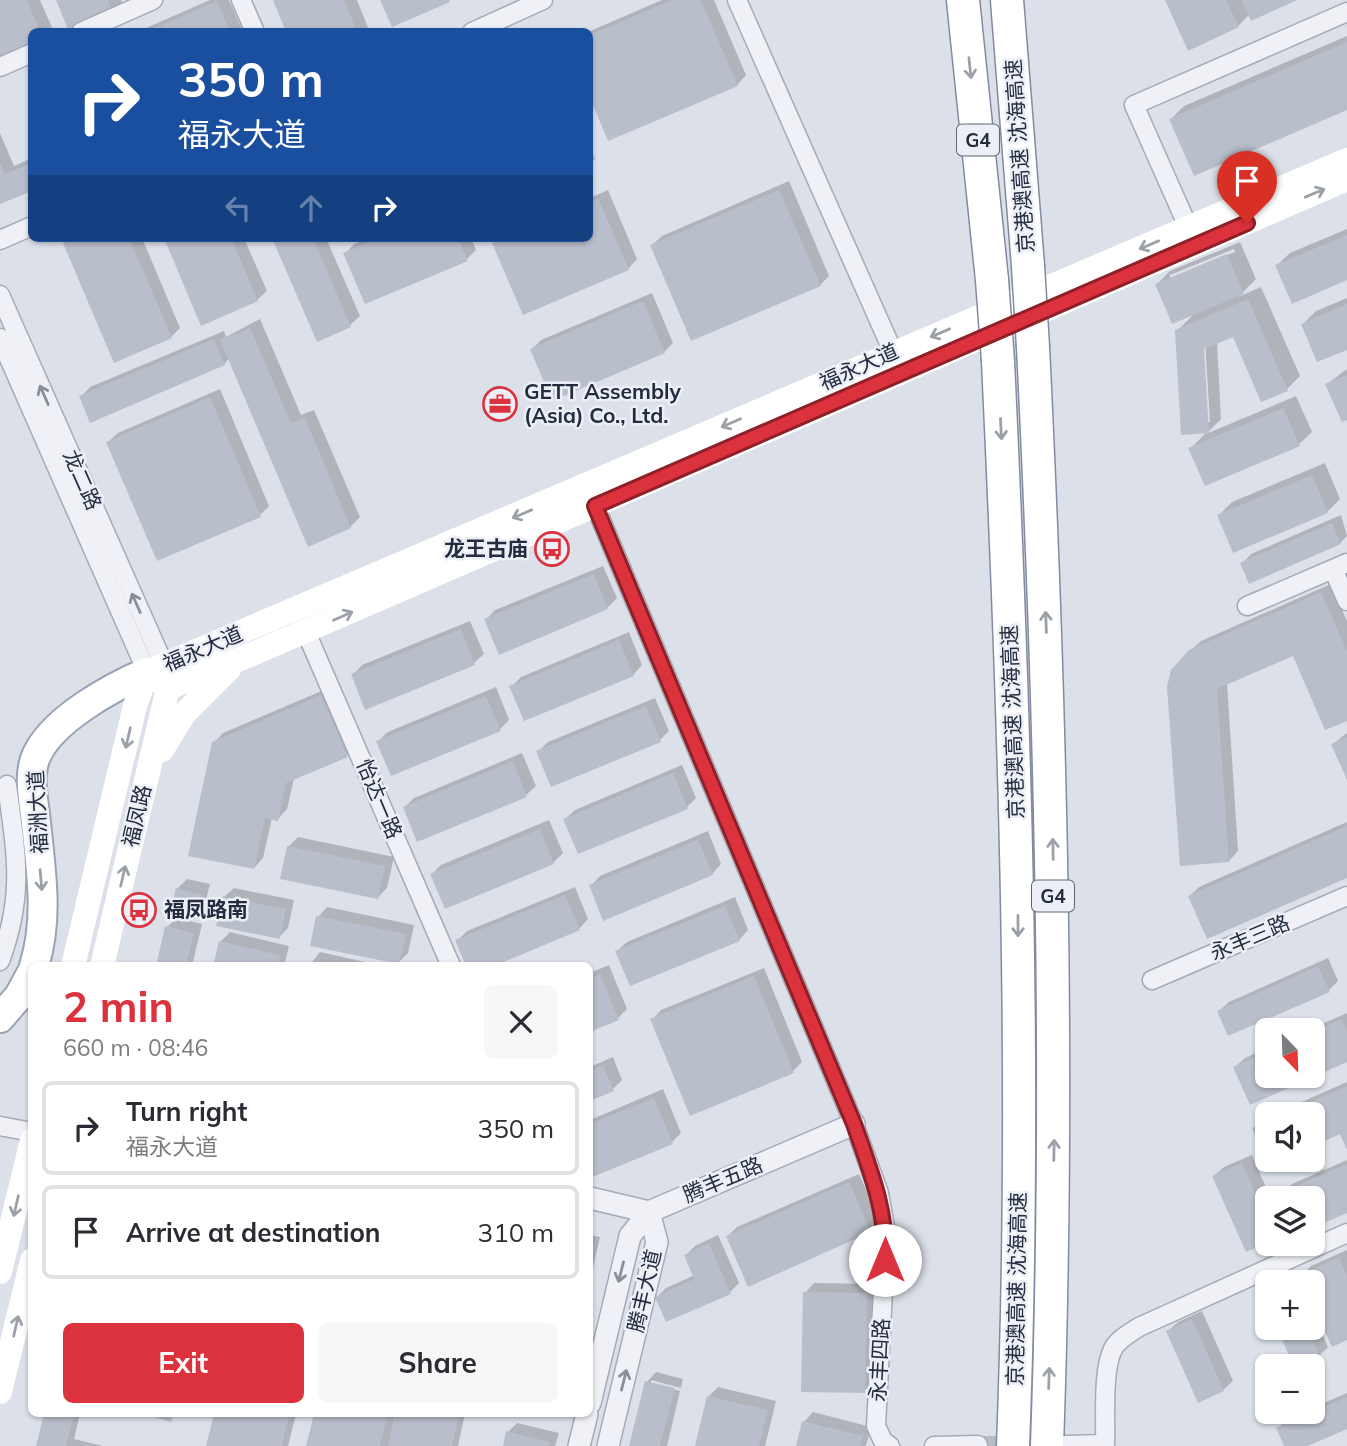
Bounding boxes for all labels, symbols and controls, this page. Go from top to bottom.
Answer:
text: 350 m [178,48,324,109]
icon: right [63,56,154,147]
one-way arrow [964,56,977,79]
street label: 京港澳高速 沈海高速 [999,58,1039,254]
text: 福永大道 [178,114,306,154]
road number: G4 [957,124,999,156]
pin [1217,151,1277,223]
icon: arrive [1228,162,1266,200]
one-way arrow [1304,186,1326,199]
icon: left [219,189,257,227]
icon: ahead [292,189,330,227]
icon: right [365,189,403,227]
one-way arrow [1139,239,1161,252]
one-way arrow [929,327,951,340]
street label: 福永大道 [815,337,902,395]
place label: GETT Assembly (Asia) Co., Ltd. [524,378,681,428]
one-way arrow [37,385,50,406]
office icon: GETT Assembly (Asia) Co., Ltd. [481,385,519,423]
one-way arrow [721,417,742,430]
one-way arrow [994,417,1007,440]
street label: 龙二路 [58,446,108,514]
one-way arrow [512,508,533,521]
bus stop icon: 龙王古庙 [533,530,571,568]
place label: 龙王古庙 [444,535,528,561]
one-way arrow [129,593,142,614]
one-way arrow [332,609,353,622]
one-way arrow [1039,611,1053,634]
street label: 福永大道 [159,620,246,676]
street label: 京港澳高速 沈海高速 [996,624,1028,820]
one-way arrow [120,726,134,749]
street label: 怡达一路 [352,755,408,842]
street label: 福洲大道 [22,769,52,855]
street label: 福凤路 [116,782,156,849]
one-way arrow [1046,838,1060,861]
one-way arrow [117,865,130,888]
one-way arrow [35,868,48,890]
road number: G4 [1032,880,1074,912]
bus stop icon: 福凤路南 [120,891,158,929]
place label: 福凤路南 [164,896,248,922]
street label: 永丰三路 [1206,909,1293,965]
one-way arrow [1011,914,1025,937]
text: 2 min [63,980,174,1033]
button: close [484,985,558,1059]
north arrow [1255,1018,1325,1088]
map controls [1255,1018,1325,1424]
text: 660 m · 08:46 [63,1033,208,1062]
text: Turn right [126,1095,247,1128]
button: sound [1255,1102,1325,1172]
icon: right [67,1109,105,1147]
text: 350 m [478,1112,554,1145]
text: 福永大道 [126,1132,218,1161]
one-way arrow [1048,1139,1061,1162]
street label: 腾丰五路 [679,1151,766,1207]
button: layers [1255,1186,1325,1256]
street label: 京港澳高速 沈海高速 [1001,1192,1031,1386]
one-way arrow [9,1194,22,1217]
icon: arrive [67,1213,105,1251]
text: Arrive at destination [126,1216,381,1249]
text: 310 m [478,1216,554,1249]
position arrow [848,1223,922,1297]
street label: 腾丰大道 [622,1247,666,1335]
one-way arrow [614,1260,628,1283]
button: + [1255,1270,1325,1340]
one-way arrow [10,1315,23,1338]
street label: 永丰四路 [864,1317,894,1403]
button: Exit [63,1323,304,1403]
button: Share [318,1323,558,1403]
button: − [1255,1354,1325,1424]
one-way arrow [1043,1367,1056,1390]
one-way arrow [618,1369,631,1392]

